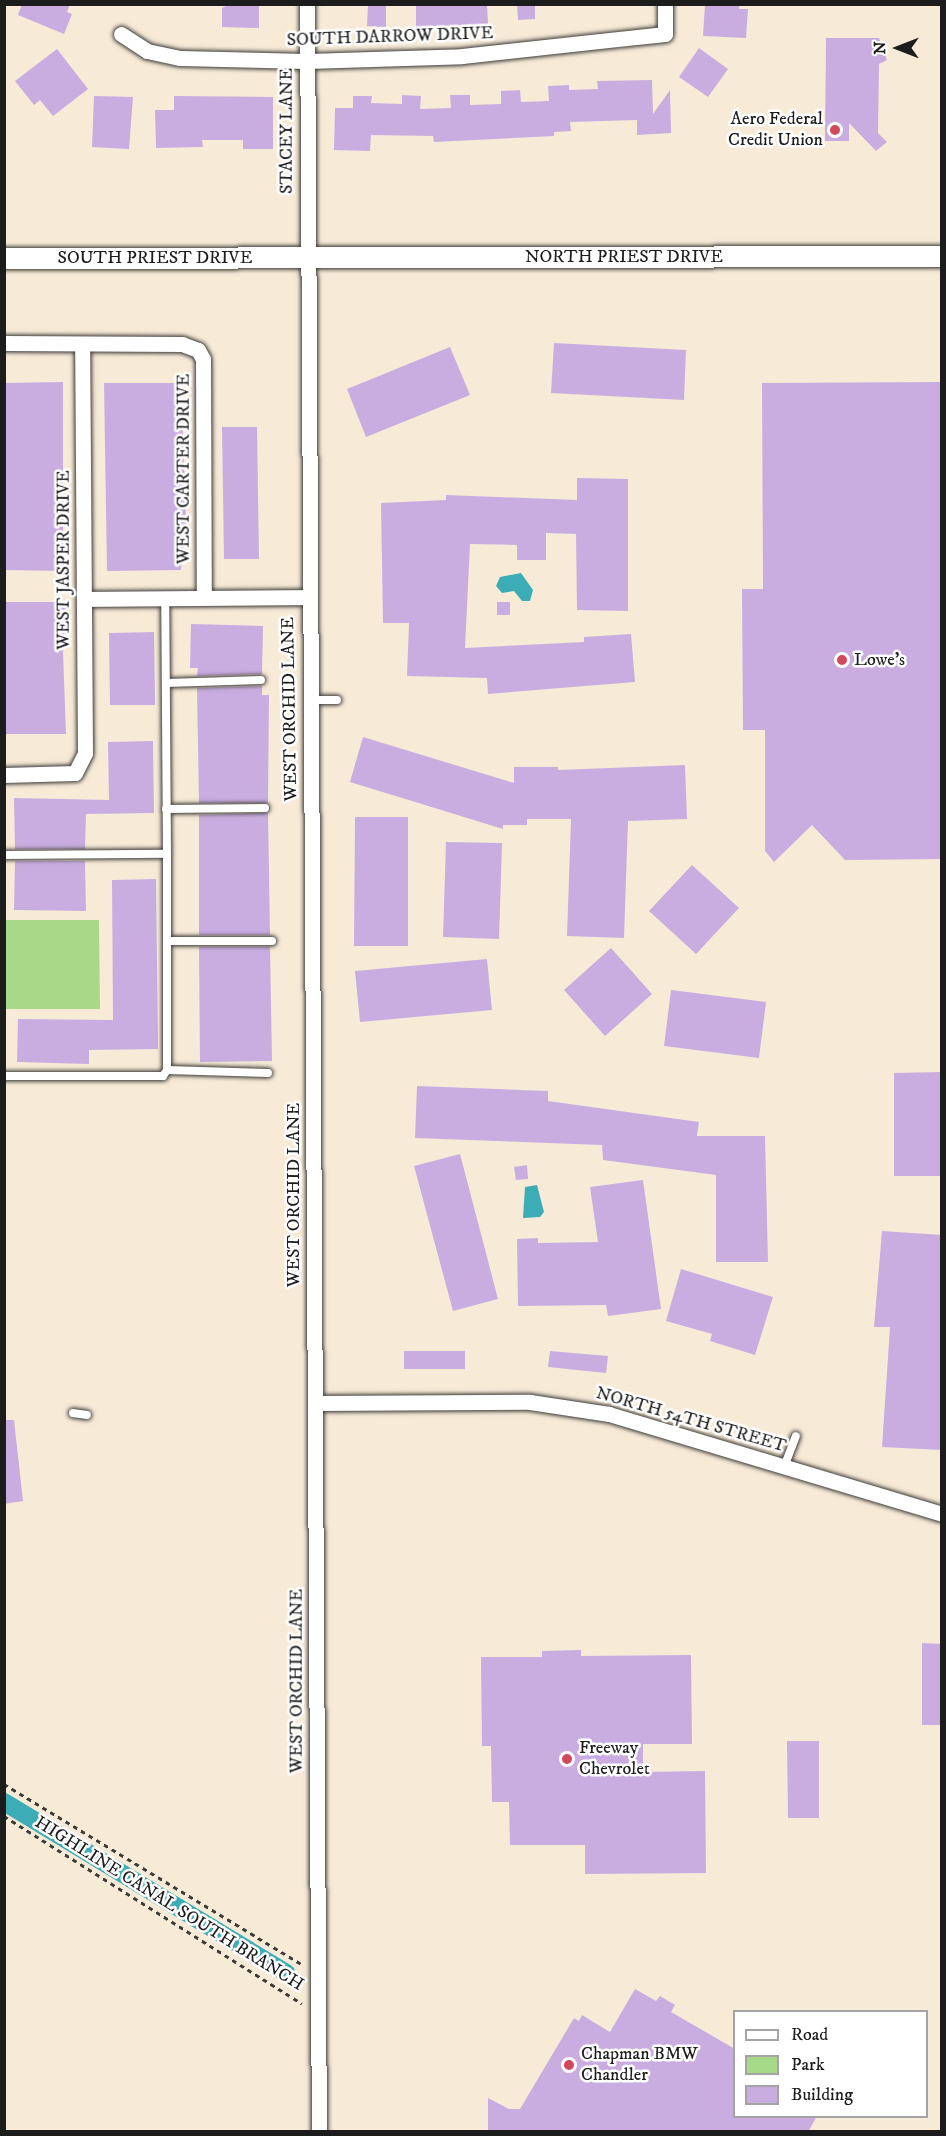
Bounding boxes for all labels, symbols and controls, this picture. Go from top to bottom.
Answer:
north arrow [868,18,928,78]
street label: SOUTH DARROW DRIVE [286,23,494,51]
text: N [870,41,890,55]
street label: STACEY LANE [276,68,298,194]
place label: Aero Federal Credit Union [728,109,823,152]
marker: Aero Federal Credit Union [828,123,842,137]
street label: NORTH PRIEST DRIVE [525,246,723,268]
street label: SOUTH PRIEST DRIVE [58,247,252,269]
street label: WEST CARTER DRIVE [173,374,195,564]
street label: WEST JASPER DRIVE [53,470,75,650]
street label: WEST ORCHID LANE [278,617,302,801]
place label: Lowe's [854,649,905,671]
marker: Lowe's [835,653,849,667]
street label: WEST ORCHID LANE [283,1103,305,1287]
street label: NORTH 54TH STREET [593,1382,789,1458]
street label: WEST ORCHID LANE [286,1589,308,1773]
place label: Freeway Chevrolet [579,1738,650,1780]
marker: Freeway Chevrolet [560,1752,574,1766]
street label: HIGHLINE CANAL SOUTH BRANCH [31,1812,307,1996]
legend [733,2010,928,2118]
text: Road [791,2024,828,2046]
place label: Chapman BMW Chandler [581,2044,698,2086]
text: Park [791,2054,825,2076]
marker: Chapman BMW Chandler [562,2058,576,2072]
text: Building [791,2084,853,2106]

